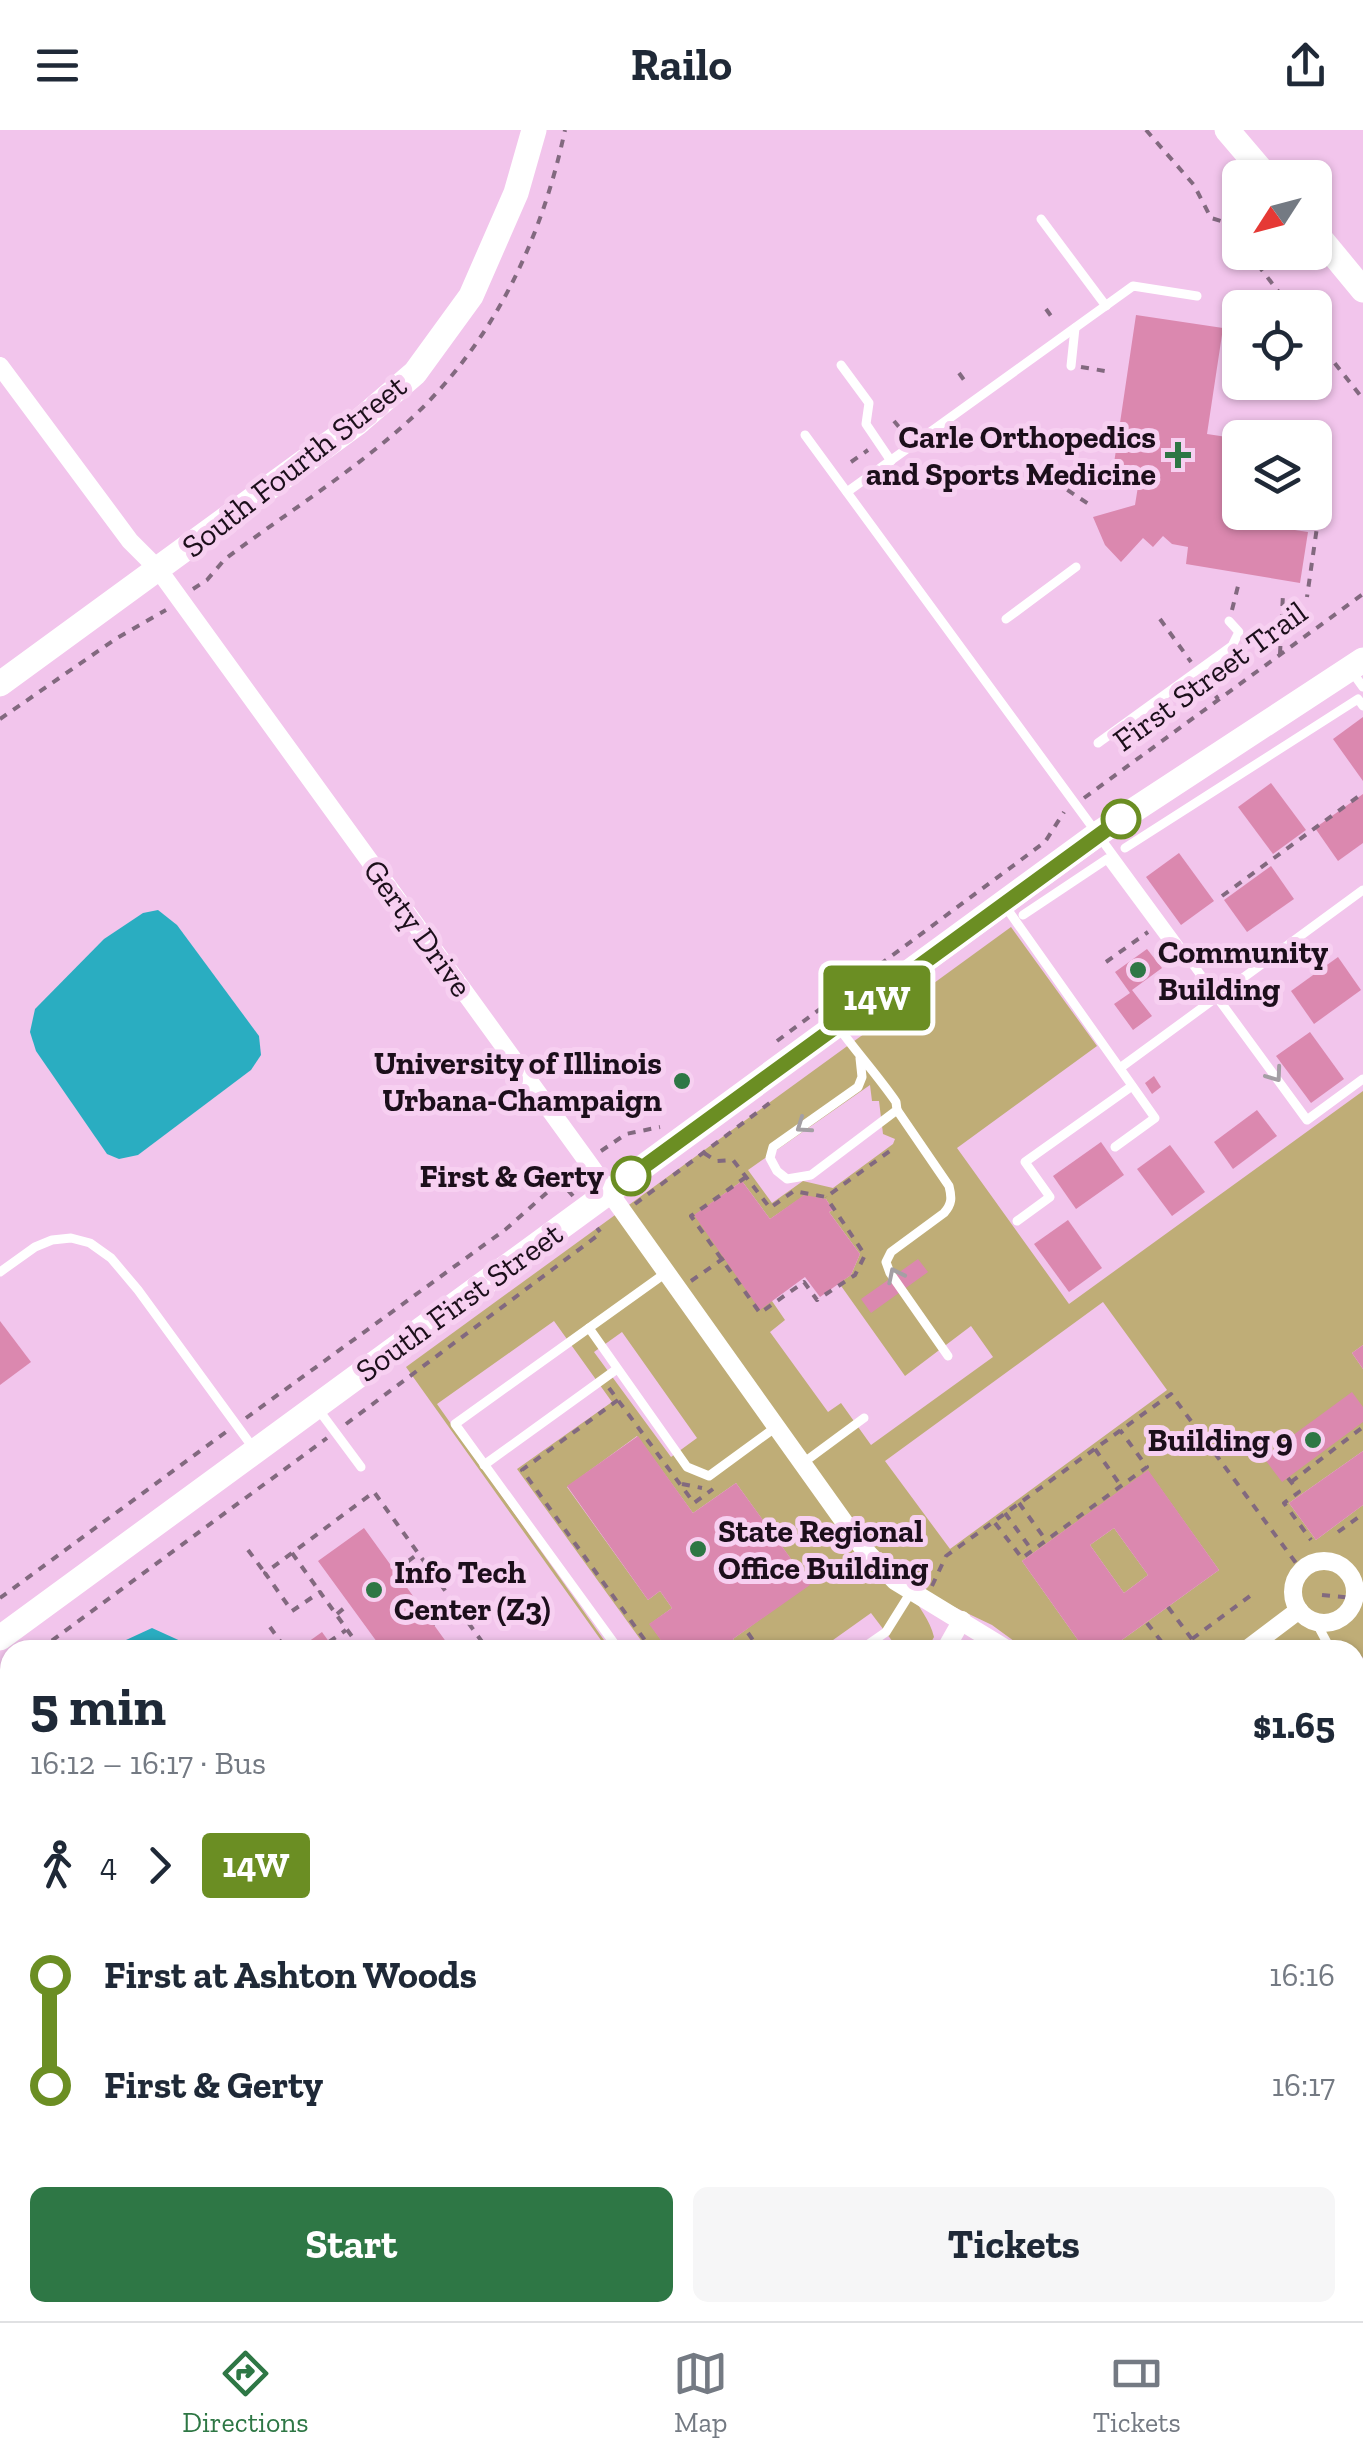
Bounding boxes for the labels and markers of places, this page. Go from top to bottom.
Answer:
place label: Carle Orthopedics and Sports Medicine [866,418,1156,493]
marker: Carle Orthopedics and Sports Medicine [1165,442,1191,468]
unlabelled marker [1102,800,1140,838]
place label: Community Building [1158,933,1328,1008]
marker: Community Building [1127,959,1149,981]
place label: University of Illinois Urbana-Champaign [374,1044,662,1119]
marker: University of Illinois Urbana-Champaign [671,1070,693,1092]
place label: First & Gerty [419,1157,604,1195]
marker: First & Gerty [612,1157,650,1195]
place label: Building 9 [1148,1421,1293,1459]
marker: Building 9 [1302,1429,1324,1451]
place label: State Regional Office Building [718,1512,928,1587]
marker: State Regional Office Building [687,1538,709,1560]
place label: Info Tech Center (Z3) [394,1553,550,1628]
marker: Info Tech Center (Z3) [363,1579,385,1601]

